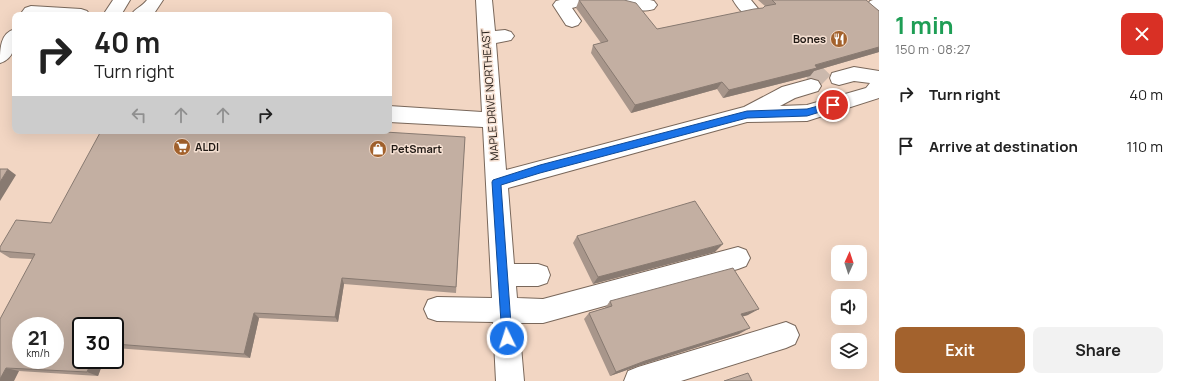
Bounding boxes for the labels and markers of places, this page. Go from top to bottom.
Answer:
restaurant icon: Bones [829,29,849,49]
place label: Bones [793,31,826,46]
pin [816,88,850,122]
supermarket icon: ALDI [172,137,192,157]
place label: ALDI [195,139,219,154]
shop icon: PetSmart [368,139,388,159]
place label: PetSmart [391,141,442,156]

